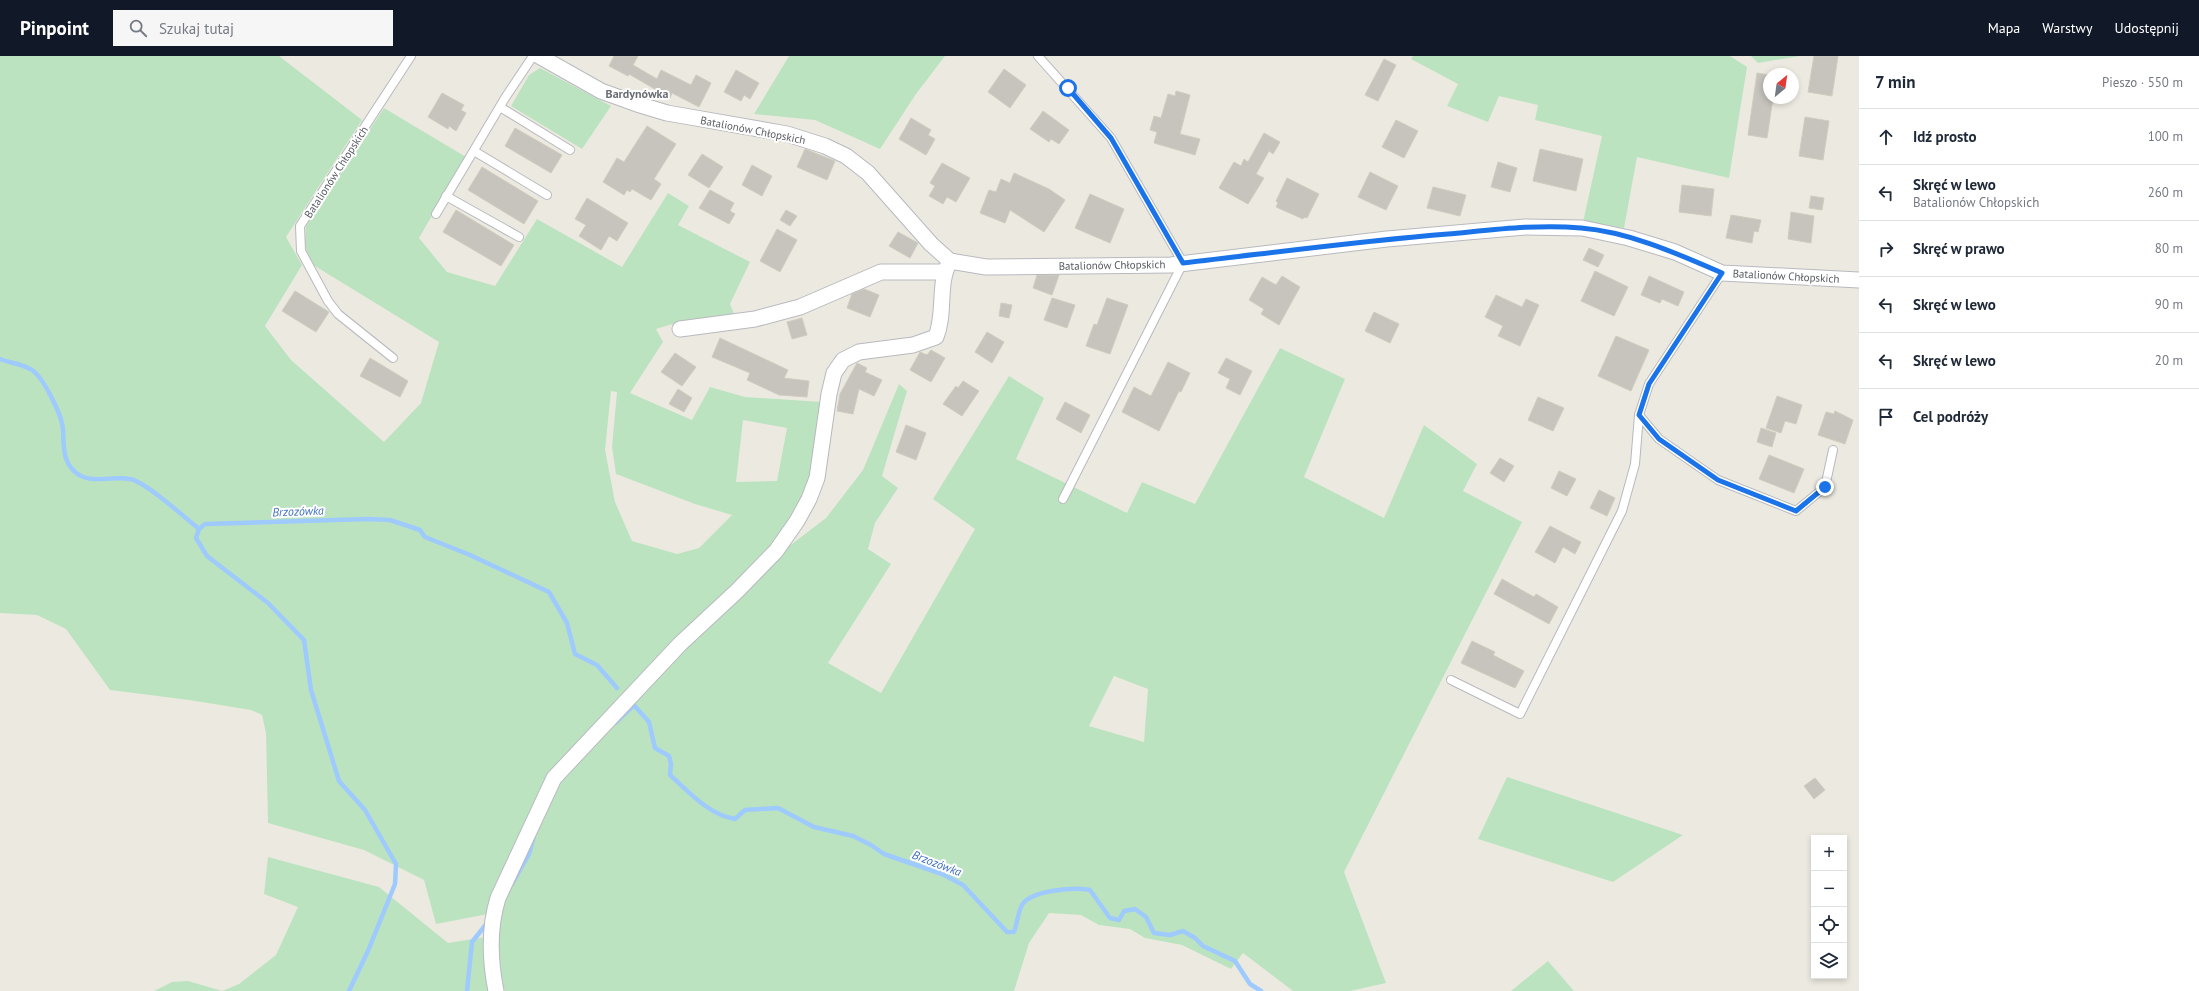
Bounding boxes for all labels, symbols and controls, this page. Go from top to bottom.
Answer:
search box [113,10,393,46]
text: Pinpoint [20,16,89,40]
icon: search [127,17,149,39]
text: Szukaj tutaj [159,19,234,38]
text: Mapa [1988,19,2020,37]
text: Warstwy [2042,19,2093,37]
text: Udostępnij [2115,19,2179,37]
north arrow [1763,68,1799,104]
text: 7 min [1875,71,1916,93]
text: Pieszo · 550 m [2102,74,2183,91]
route start [1059,79,1077,97]
district label: Bardynówka [606,86,668,101]
street label: Batalionów Chłopskich [699,113,807,147]
street label: Batalionów Chłopskich [301,123,371,221]
icon: ahead [1875,126,1897,148]
text: Idź prosto [1913,127,1977,146]
text: 100 m [2148,128,2183,145]
text: Skręć w lewo [1913,175,1996,194]
icon: left [1875,182,1897,204]
text: 260 m [2148,184,2183,201]
text: Batalionów Chłopskich [1913,194,2039,211]
icon: right [1875,238,1897,260]
text: Skręć w prawo [1913,239,2005,258]
text: 80 m [2155,240,2183,257]
street label: Batalionów Chłopskich [1058,257,1166,273]
street label: Batalionów Chłopskich [1732,266,1840,286]
icon: left [1875,294,1897,316]
text: Skręć w lewo [1913,295,1996,314]
text: 90 m [2155,296,2183,313]
icon: left [1875,350,1897,372]
text: Skręć w lewo [1913,351,1996,370]
text: 20 m [2155,352,2183,369]
icon: arrive [1875,406,1897,428]
text: Cel podróży [1913,407,1988,426]
route end [1816,478,1834,496]
water label: Brzozówka [272,503,324,519]
map controls [1811,835,1847,979]
button: + [1811,835,1847,871]
water label: Brzozówka [910,847,964,879]
button: − [1811,871,1847,907]
button: locate [1811,907,1847,943]
button: layers [1811,943,1847,979]

